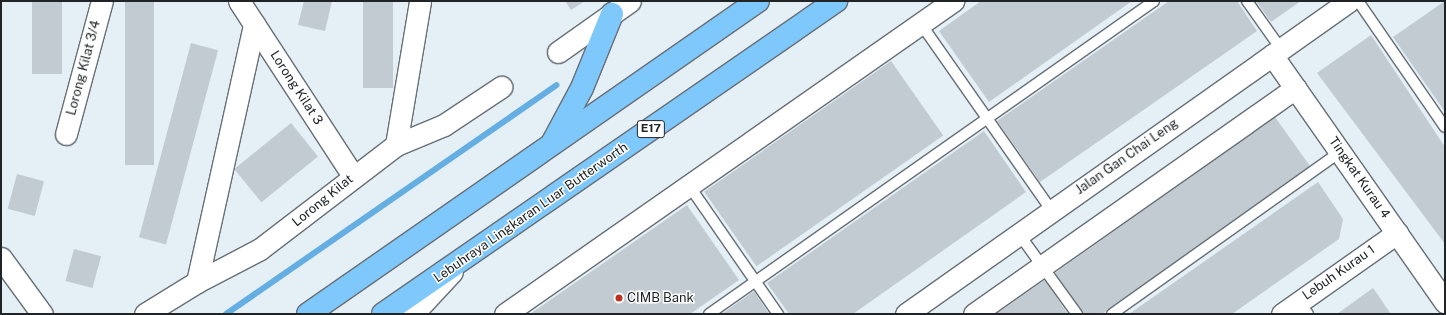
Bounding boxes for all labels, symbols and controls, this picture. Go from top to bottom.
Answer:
street label: Lorong Kilat 3/4 [64,19,104,117]
street label: Lorong Kilat 3 [266,48,326,128]
street label: Jalan Gan Chai Leng [1073,116,1181,198]
road number: E17 [636,119,666,139]
street label: Tingkat Kurau 4 [1325,134,1393,222]
street label: Lebuhraya Lingkaran Luar Butterworth [431,140,631,286]
street label: Lorong Kilat [289,172,357,230]
street label: Lebuh Kurau 1 [1300,242,1378,304]
place label: CIMB Bank [627,290,694,306]
marker: CIMB Bank [614,293,624,303]

